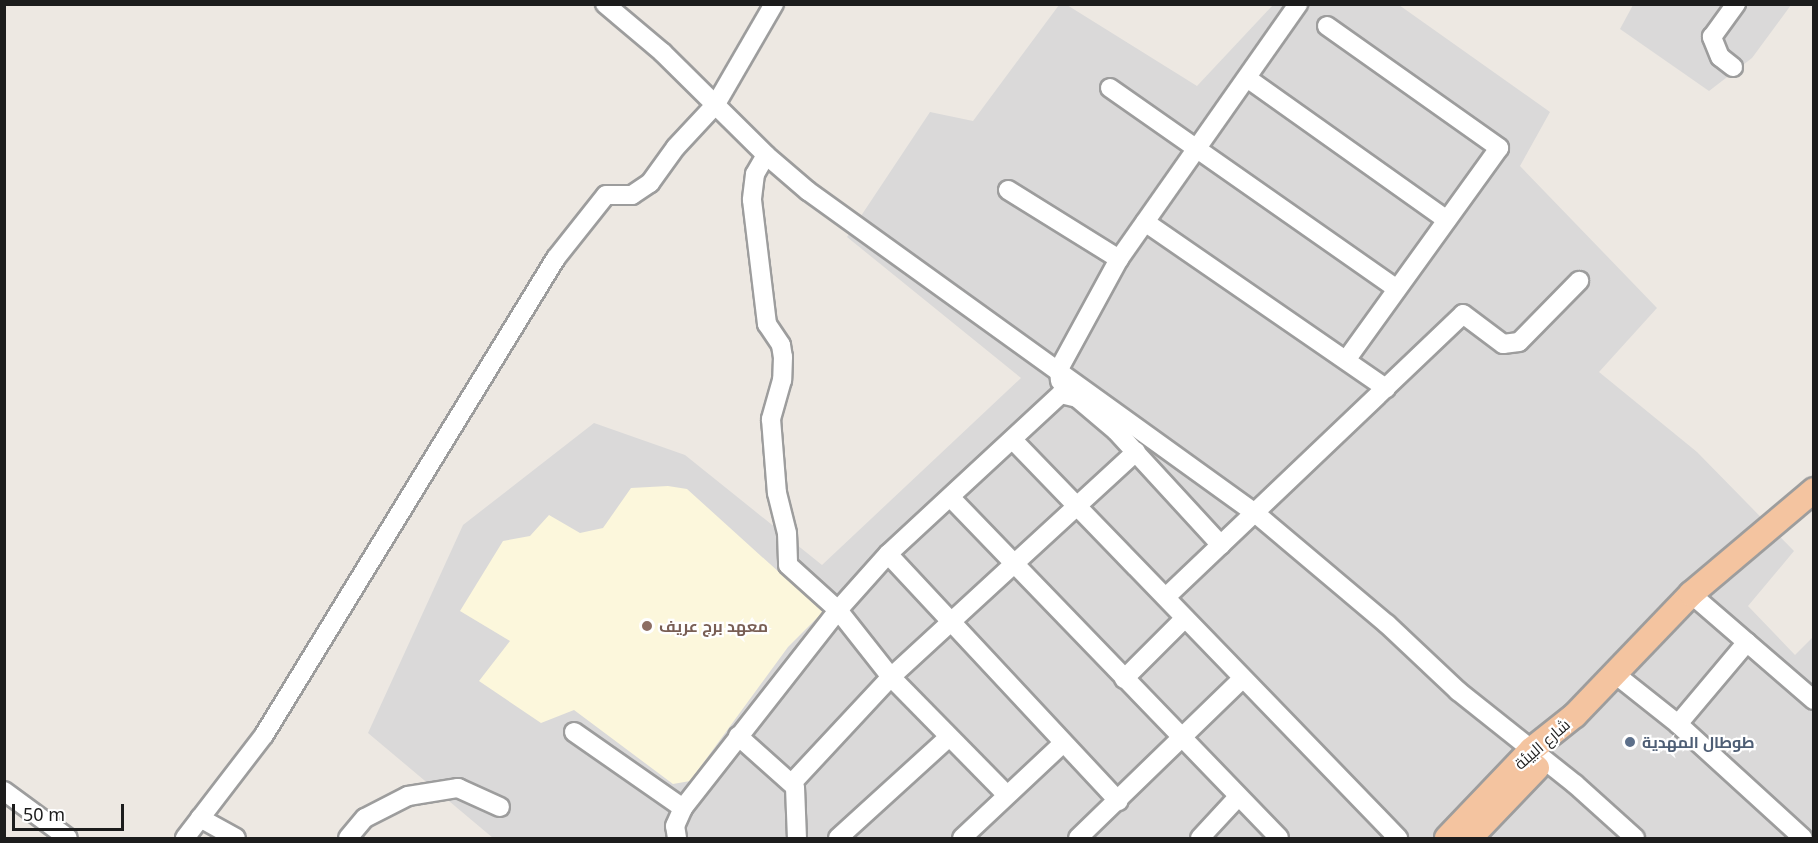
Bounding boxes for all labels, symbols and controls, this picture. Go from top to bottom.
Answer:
place label: معهد برج عريف [659,616,768,636]
marker: معهد برج عريف [640,619,654,633]
street label: شارع البيئة [1510,715,1574,773]
place label: طوطال المهدية [1642,732,1755,752]
marker: طوطال المهدية [1623,735,1637,749]
scale bar [15,792,128,830]
text: 50 m [23,802,65,826]

